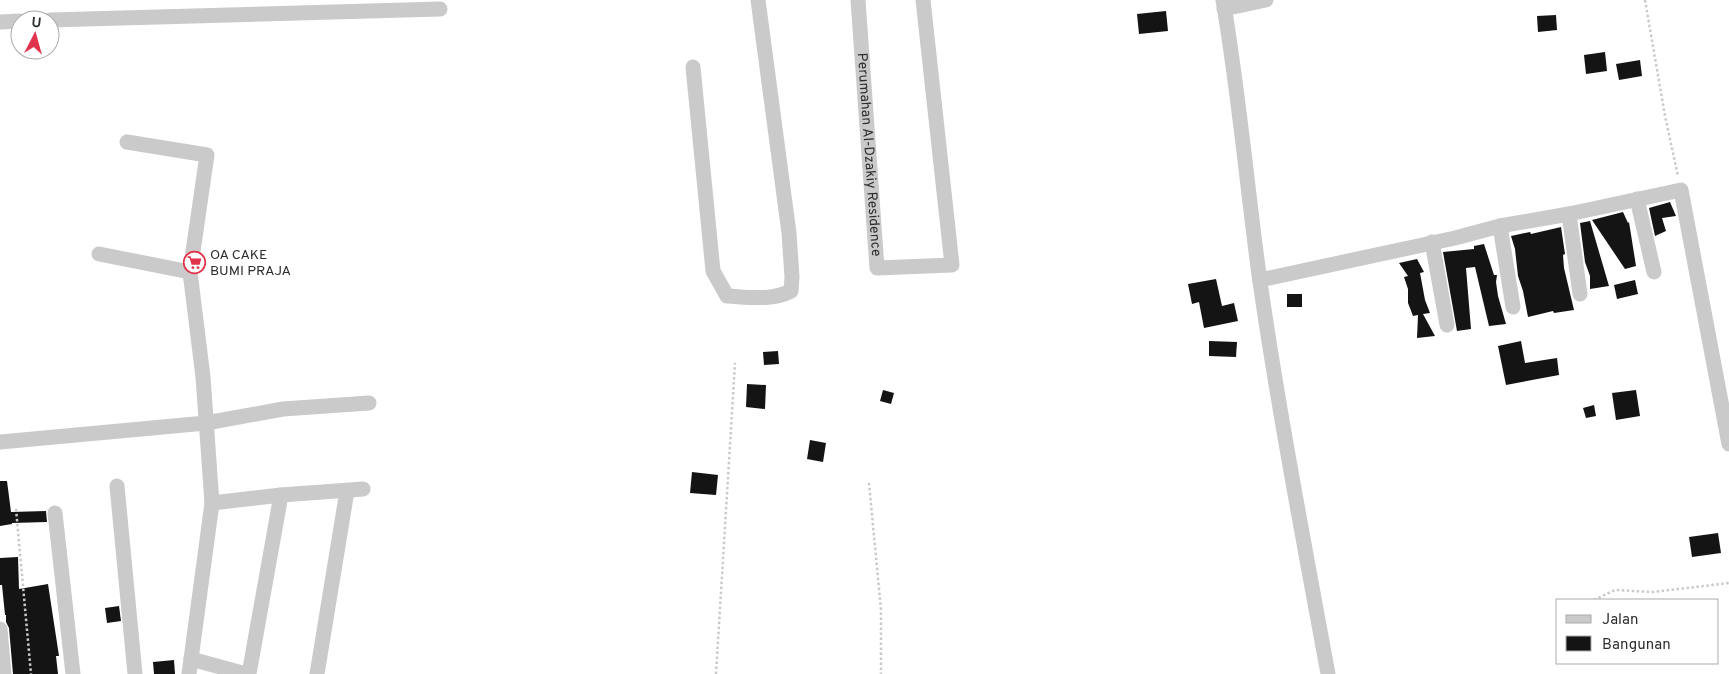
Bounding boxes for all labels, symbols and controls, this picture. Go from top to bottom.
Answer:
north arrow [10,10,60,60]
text: U [30,15,42,33]
street label: Perumahan Al-Dzakiy Residence [853,52,885,257]
place label: OA CAKE BUMI PRAJA [210,247,291,280]
supermarket icon: OA CAKE BUMI PRAJA [182,251,206,275]
legend [1556,599,1719,664]
text: Jalan [1602,611,1639,630]
text: Bangunan [1602,636,1671,655]

